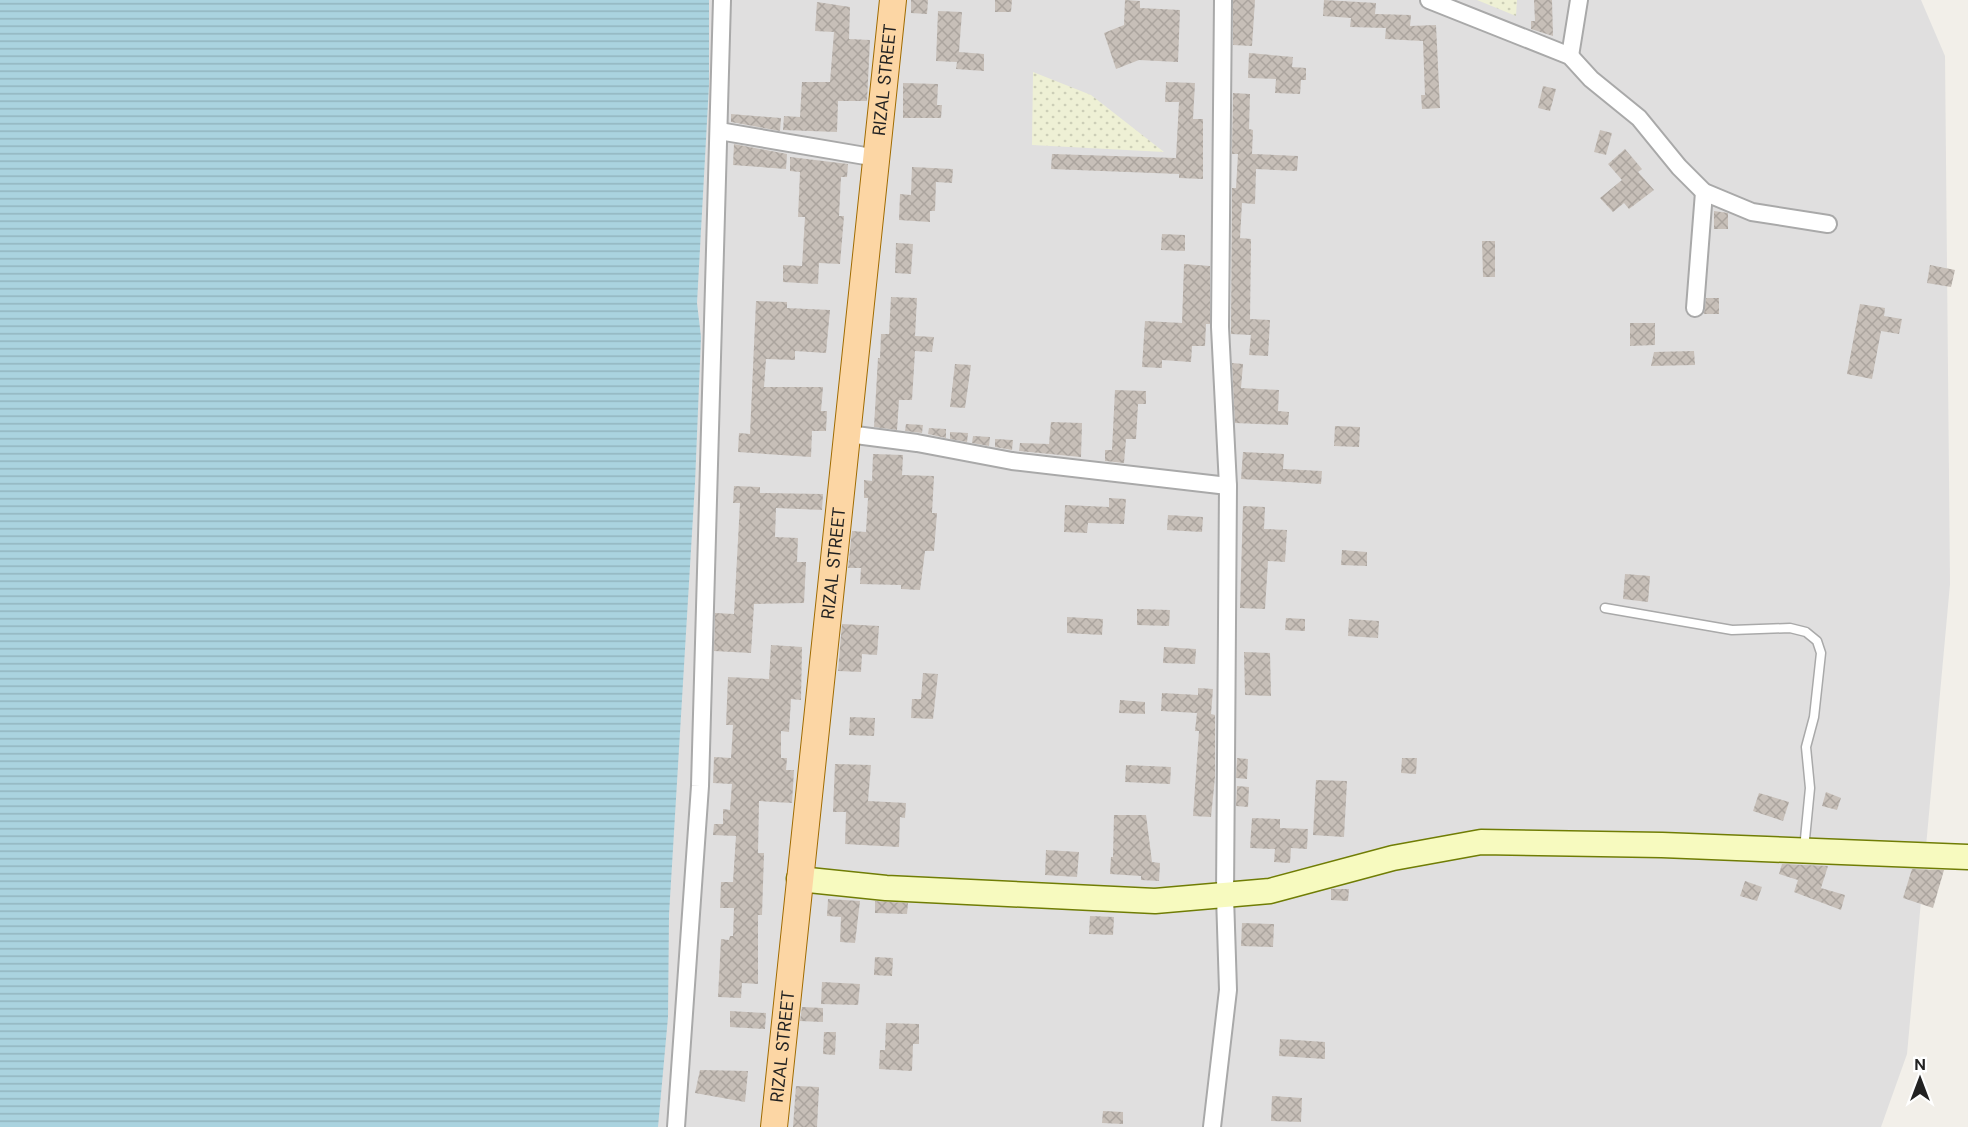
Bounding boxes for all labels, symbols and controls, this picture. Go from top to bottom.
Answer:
street label: RIZAL STREET [867,23,902,137]
street label: RIZAL STREET [816,506,851,620]
street label: RIZAL STREET [765,989,800,1104]
north arrow [1890,1049,1950,1109]
text: N [1914,1054,1926,1075]

